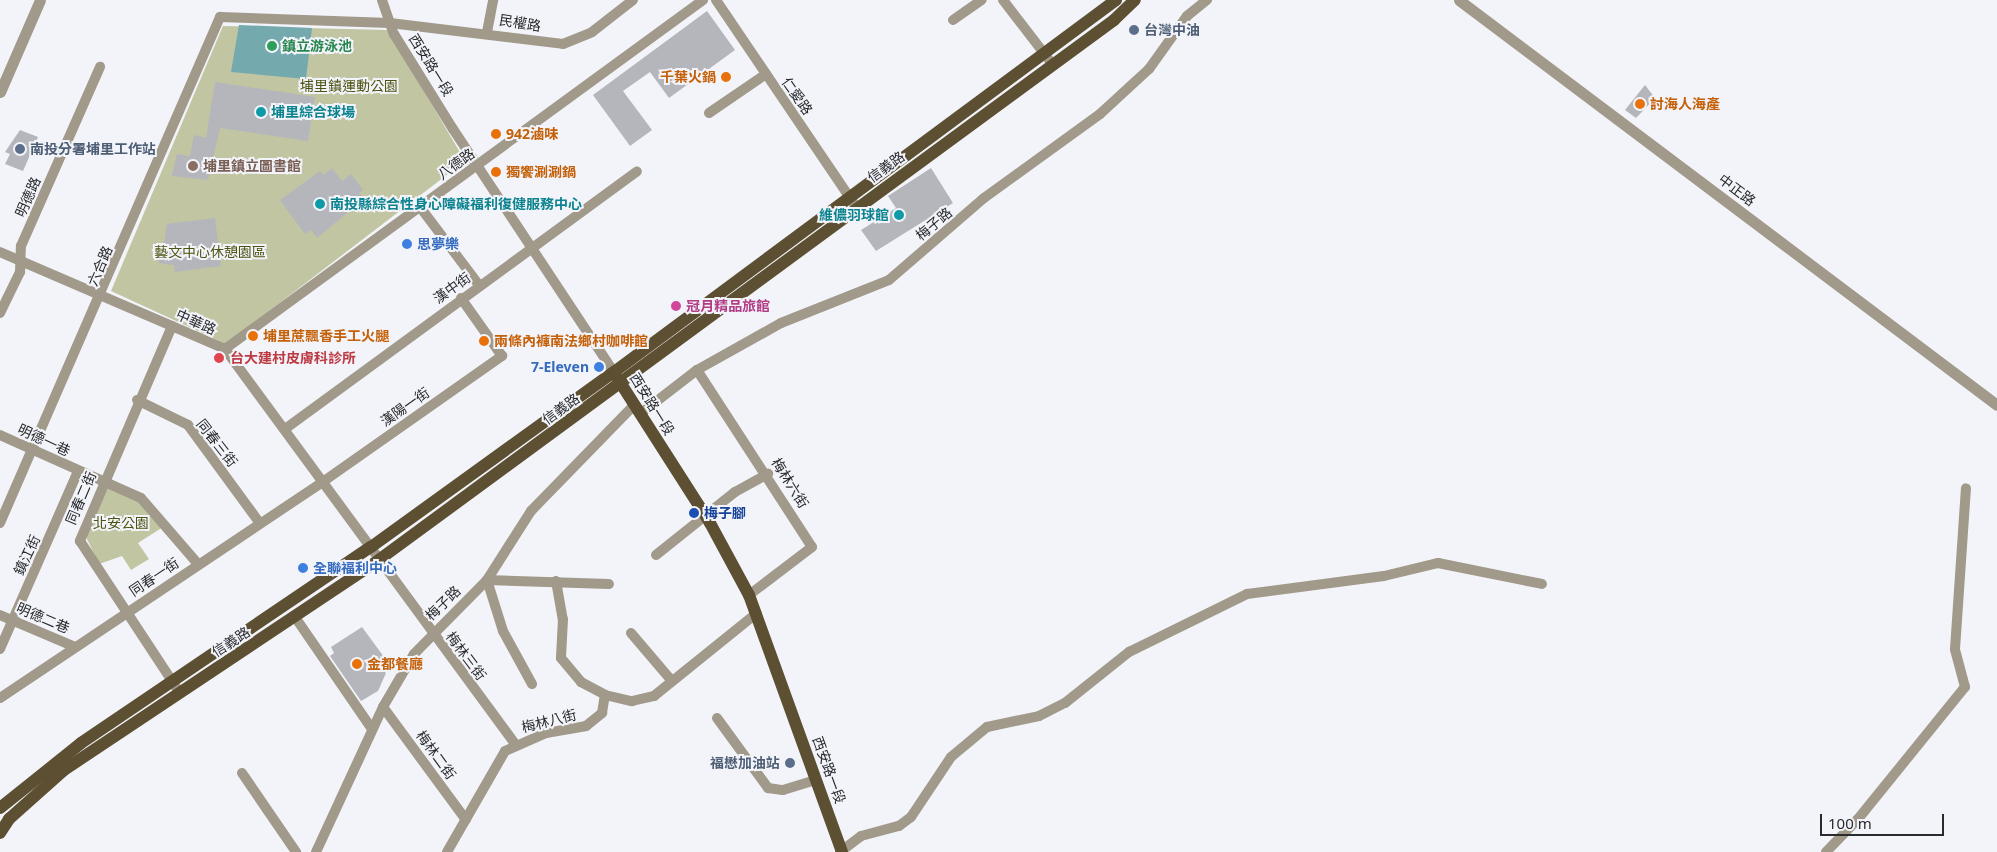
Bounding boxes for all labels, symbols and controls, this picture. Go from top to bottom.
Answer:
street label: 民權路 [498,11,542,35]
place label: 台灣中油 [1144,22,1200,38]
marker: 台灣中油 [1128,24,1140,36]
street label: 西安路一段 [405,31,457,99]
place label: 鎮立游泳池 [282,38,352,54]
marker: 鎮立游泳池 [266,40,278,52]
place label: 千葉火鍋 [660,69,716,85]
marker: 千葉火鍋 [720,71,732,83]
street label: 仁愛路 [778,74,816,118]
park label: 埔里鎮運動公園 [300,78,398,94]
place label: 討海人海產 [1650,96,1720,112]
marker: 討海人海產 [1634,98,1646,110]
place label: 埔里綜合球場 [271,104,355,120]
marker: 埔里綜合球場 [255,106,267,118]
place label: 942滷味 [506,126,558,142]
marker: 942滷味 [490,128,502,140]
place label: 南投分署埔里工作站 [30,141,156,157]
marker: 南投分署埔里工作站 [14,143,26,155]
street label: 八德路 [434,145,478,183]
street label: 信義路 [864,148,908,186]
place label: 埔里鎮立圖書館 [203,158,301,174]
marker: 埔里鎮立圖書館 [187,160,199,172]
place label: 獨饗涮涮鍋 [506,164,576,180]
marker: 獨饗涮涮鍋 [490,166,502,178]
street label: 中正路 [1715,171,1759,209]
street label: 明德路 [12,174,44,220]
place label: 南投縣綜合性身心障礙福利復健服務中心 [330,196,582,212]
marker: 南投縣綜合性身心障礙福利復健服務中心 [314,198,326,210]
street label: 梅子路 [913,204,955,244]
place label: 維儂羽球館 [819,207,889,223]
marker: 維儂羽球館 [893,209,905,221]
place label: 思夢樂 [417,236,459,252]
marker: 思夢樂 [401,238,413,250]
street label: 六合路 [84,243,116,289]
park label: 藝文中心休憩園區 [154,244,266,260]
street label: 漢中街 [430,269,474,307]
place label: 冠月精品旅館 [686,298,770,314]
marker: 冠月精品旅館 [670,300,682,312]
street label: 中華路 [173,306,219,338]
place label: 埔里蔗飄香手工火腿 [263,328,389,344]
marker: 埔里蔗飄香手工火腿 [247,330,259,342]
place label: 兩條內褲南法鄉村咖啡館 [494,333,648,349]
marker: 兩條內褲南法鄉村咖啡館 [478,335,490,347]
place label: 台大建村皮膚科診所 [230,350,356,366]
marker: 台大建村皮膚科診所 [212,351,226,365]
place label: 7-Eleven [531,359,589,375]
marker: 7-Eleven [593,361,605,373]
street label: 西安路一段 [626,370,678,438]
street label: 漢陽一街 [377,384,433,430]
street label: 信義路 [539,390,583,428]
street label: 同春三街 [193,416,241,470]
street label: 明德一巷 [15,421,73,459]
street label: 梅林六街 [768,455,812,511]
street label: 同春二街 [62,469,100,527]
place label: 梅子腳 [704,505,746,521]
marker: 梅子腳 [688,507,700,519]
park label: 北安公園 [93,515,149,531]
street label: 鎮江街 [11,532,43,578]
street label: 同春一街 [126,554,182,600]
place label: 全聯福利中心 [313,560,397,576]
marker: 全聯福利中心 [297,562,309,574]
street label: 梅子路 [422,582,464,624]
street label: 明德二巷 [14,599,72,637]
street label: 信義路 [209,624,253,660]
street label: 梅林三街 [442,629,490,683]
place label: 金都餐廳 [367,656,423,672]
marker: 金都餐廳 [351,658,363,670]
street label: 梅林八街 [520,706,578,736]
street label: 梅林二街 [413,727,459,783]
street label: 西安路一段 [809,734,849,806]
place label: 福懋加油站 [710,755,780,771]
marker: 福懋加油站 [784,757,796,769]
scale bar [1822,804,1946,836]
text: 100 m [1828,813,1872,833]

